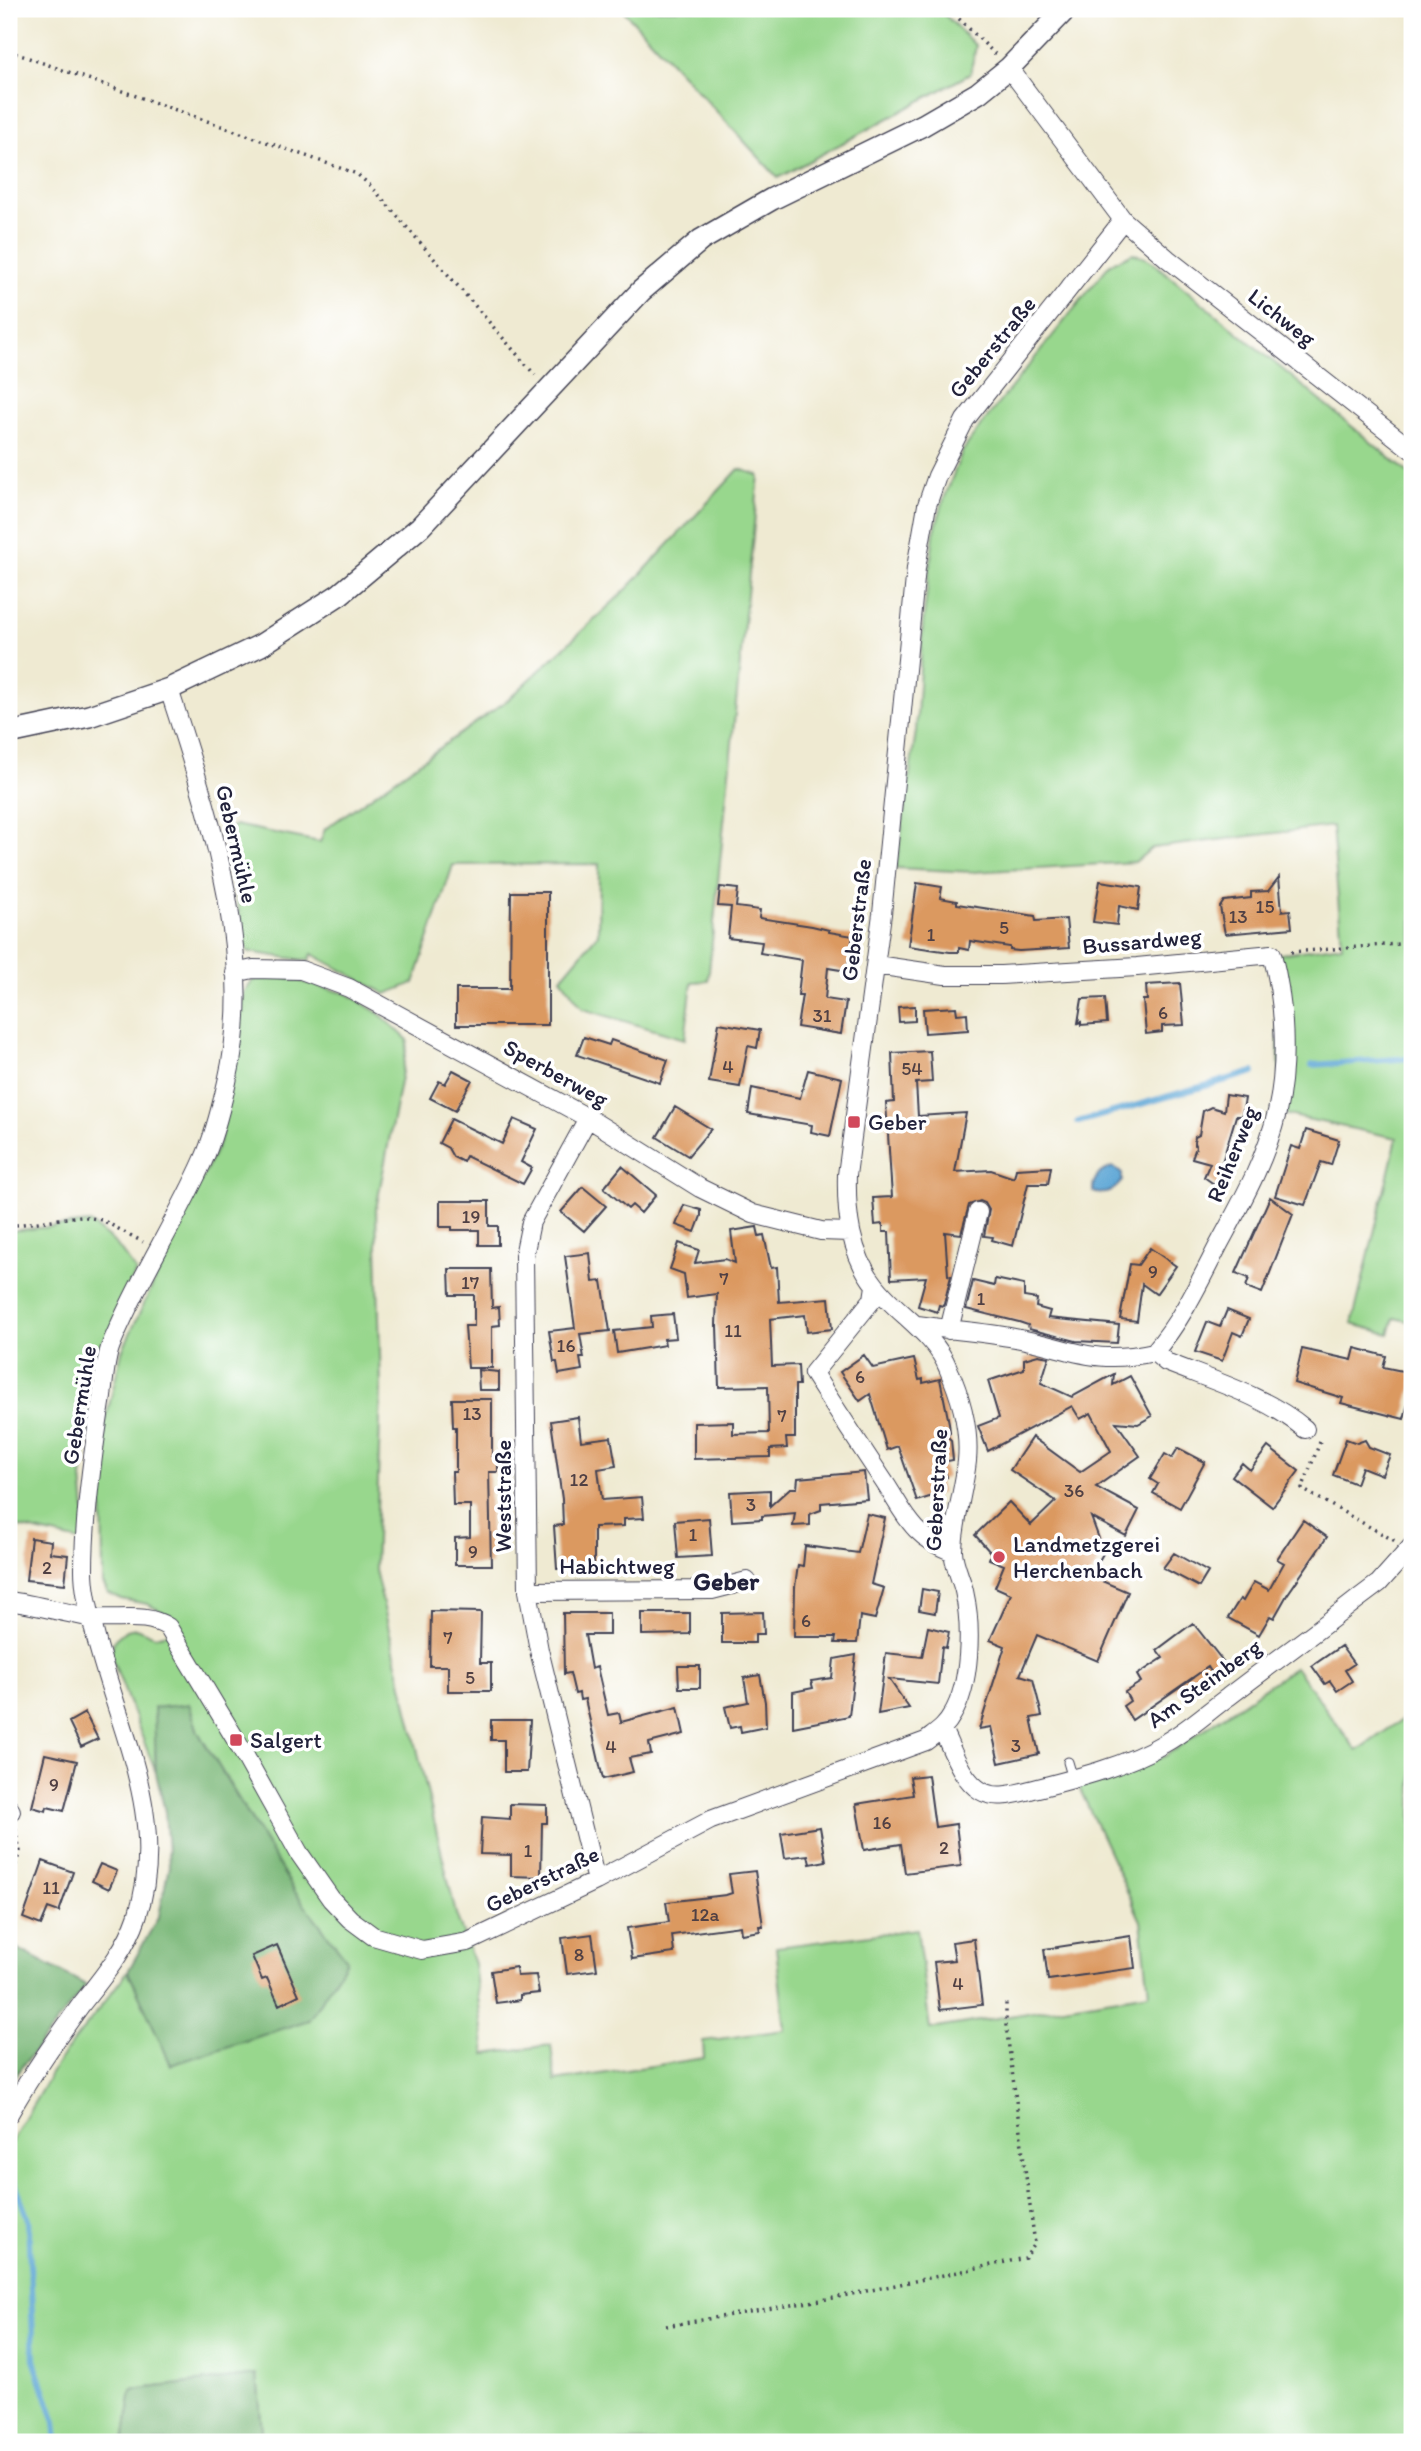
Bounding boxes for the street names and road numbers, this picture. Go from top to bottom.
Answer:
street label: Lichweg [1242,282,1322,352]
street label: Geberstraße [942,290,1042,404]
street label: Gebermühle [210,782,264,906]
street label: Geberstraße [835,857,877,983]
street label: Bussardweg [1081,922,1203,960]
street label: Sperberweg [499,1033,613,1113]
street label: Reiherweg [1200,1102,1264,1206]
street label: Gebermühle [56,1343,102,1467]
street label: Geberstraße [919,1428,953,1552]
street label: Weststraße [489,1440,517,1552]
street label: Habichtweg [559,1552,675,1580]
street label: Am Steinberg [1141,1632,1267,1734]
street label: Geberstraße [481,1839,603,1919]

